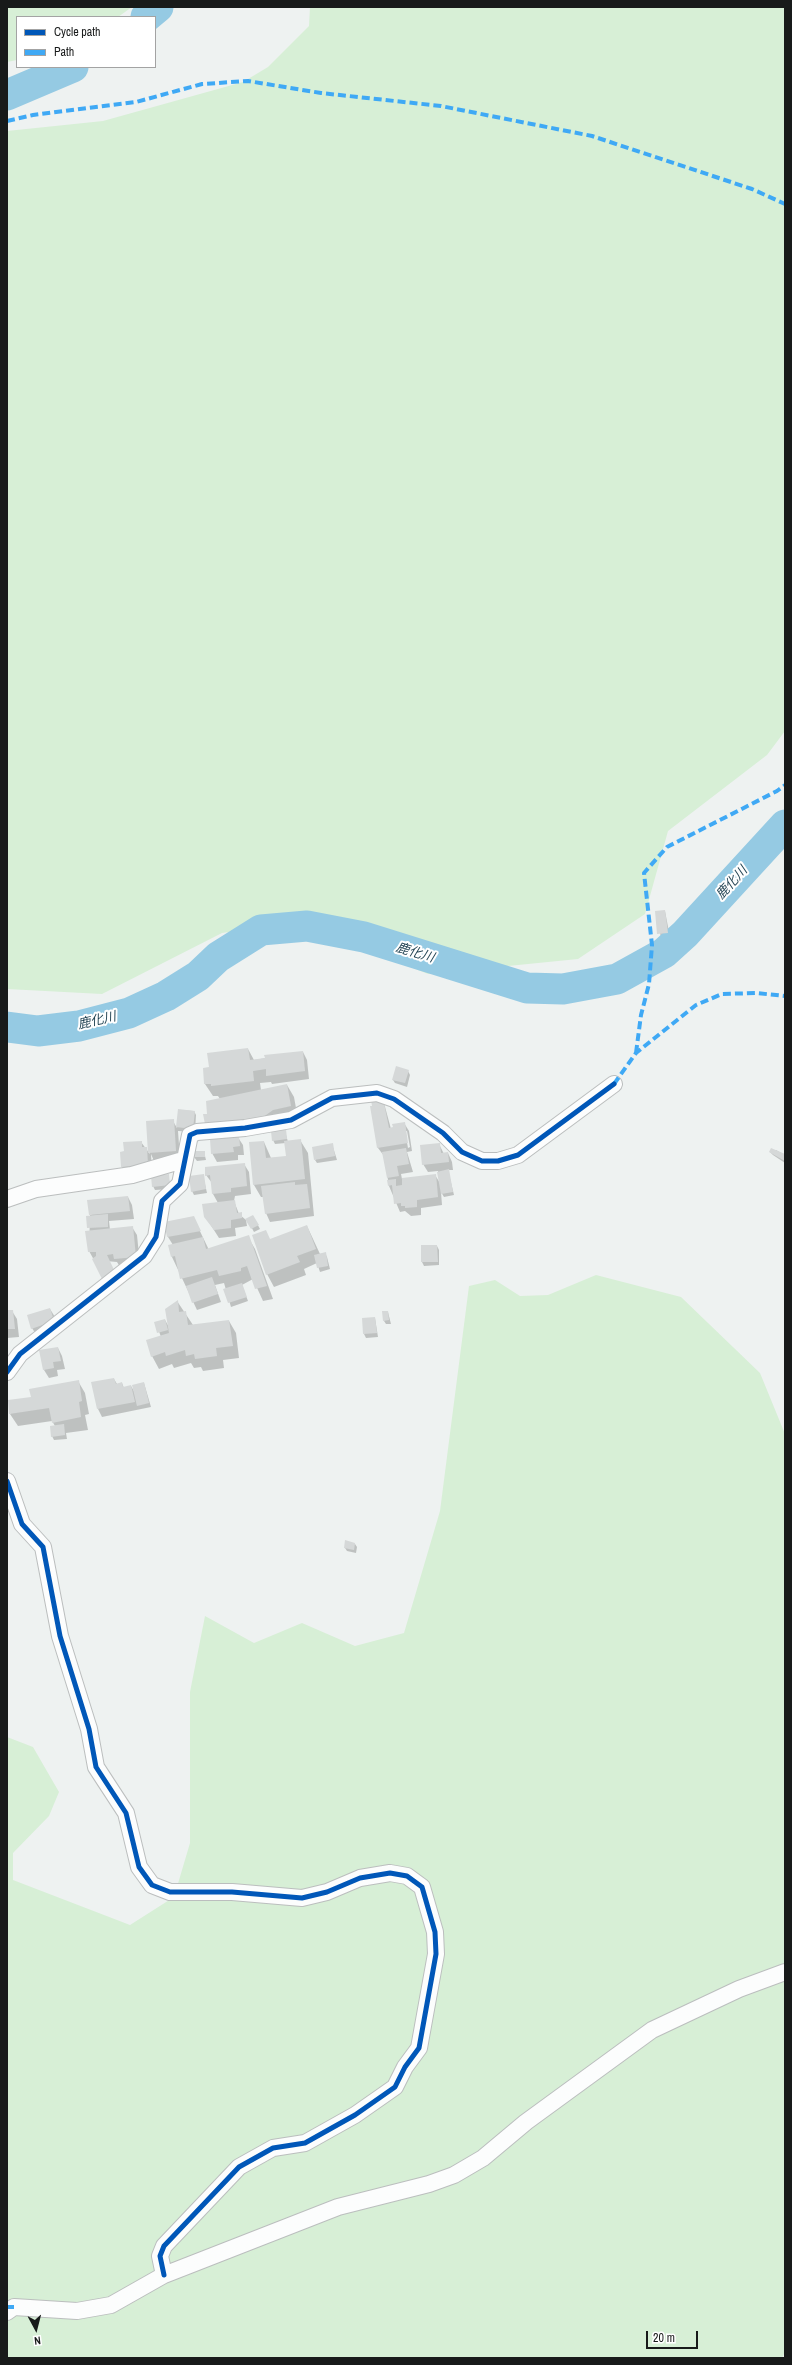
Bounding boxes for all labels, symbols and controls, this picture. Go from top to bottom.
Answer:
legend [16,16,156,68]
text: Cycle path [54,24,101,40]
text: Path [54,44,74,60]
water label: 鹿化川 [713,863,751,903]
water label: 鹿化川 [394,940,436,966]
water label: 鹿化川 [76,1009,118,1033]
north arrow [16,2309,56,2349]
scale bar [648,2323,700,2349]
text: 20 m [653,2330,675,2346]
text: N [33,2334,42,2348]

